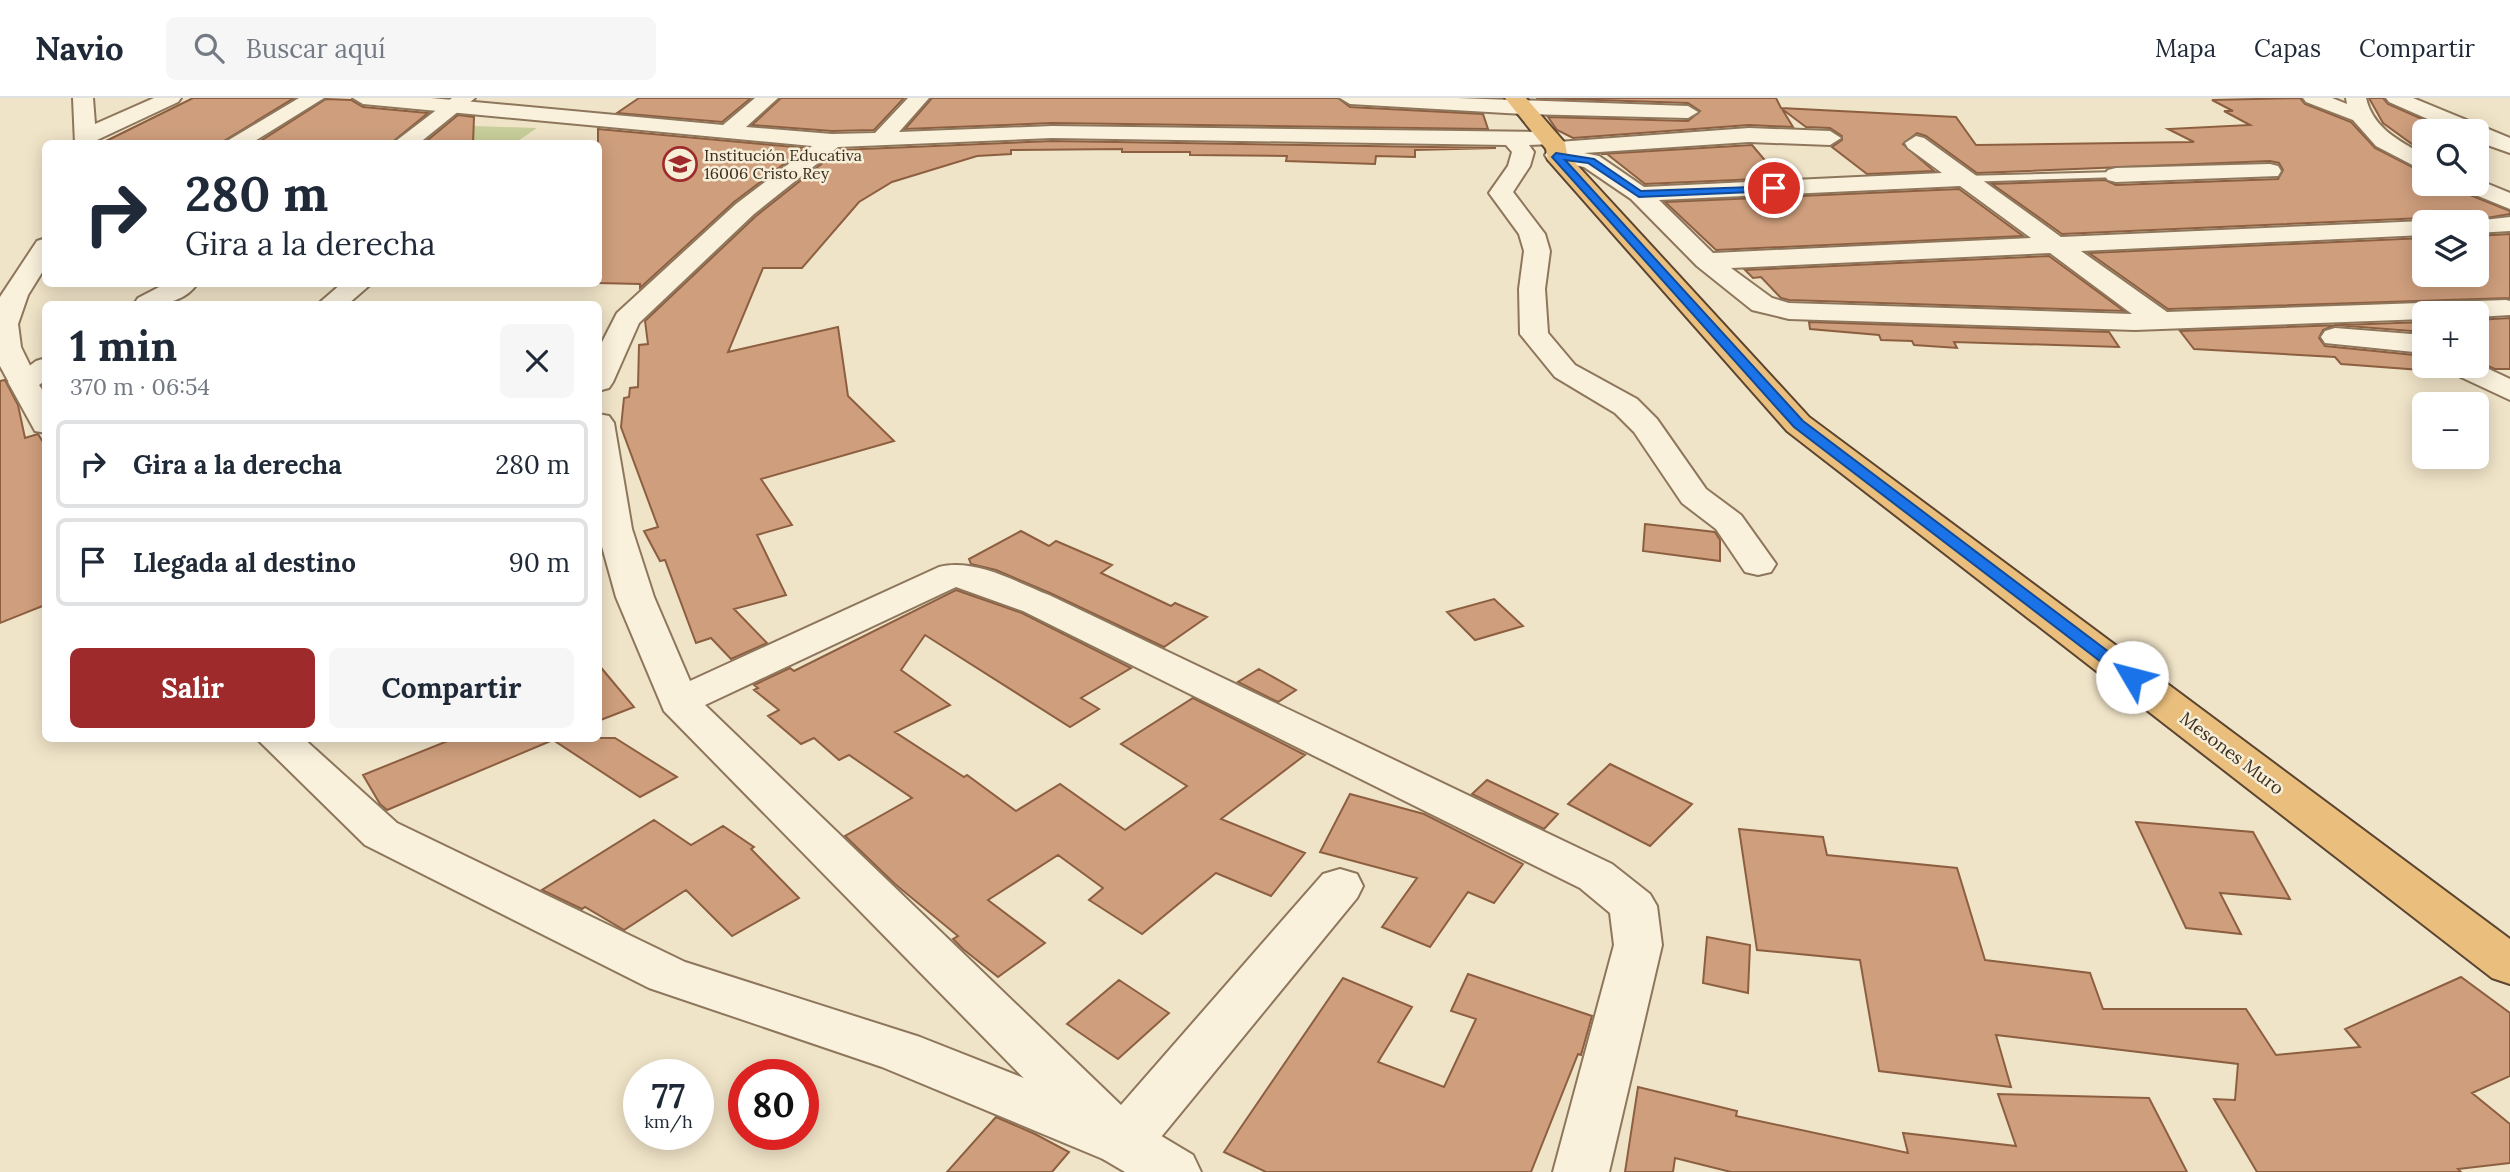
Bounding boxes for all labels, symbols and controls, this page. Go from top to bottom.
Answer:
search box [166,17,656,80]
text: Navio [35,27,124,69]
icon: search [190,29,228,67]
text: Buscar aquí [246,32,386,65]
text: Mapa [2155,33,2216,64]
text: Capas [2254,33,2321,64]
text: Compartir [2359,33,2475,64]
map controls [2412,119,2489,469]
button: search [2412,119,2489,196]
school or university icon: Institución Educativa 16006 Cristo Rey [661,145,699,183]
place label: Institución Educativa 16006 Cristo Rey [704,145,862,183]
pin [1744,158,1804,218]
text: 280 m [185,162,328,224]
icon: right [70,168,161,259]
icon: arrive [1755,169,1793,207]
button: layers [2412,210,2489,287]
text: Gira a la derecha [185,223,435,264]
button: + [2412,301,2489,378]
text: 1 min [70,319,177,373]
button: close [500,324,574,398]
text: 370 m · 06:54 [70,372,210,401]
button: − [2412,392,2489,469]
icon: right [74,445,112,483]
text: Gira a la derecha [133,448,342,481]
text: 280 m [495,448,570,481]
icon: arrive [74,543,112,581]
text: Llegada al destino [133,546,356,579]
text: 90 m [509,546,570,579]
position arrow [2095,640,2169,714]
button: Salir [70,648,315,728]
button: Compartir [329,648,574,728]
street label: Mesones Muro [2175,706,2289,800]
speed limit sign: 80 [728,1059,819,1150]
text: 77 [652,1073,685,1118]
text: km/h [644,1110,693,1133]

